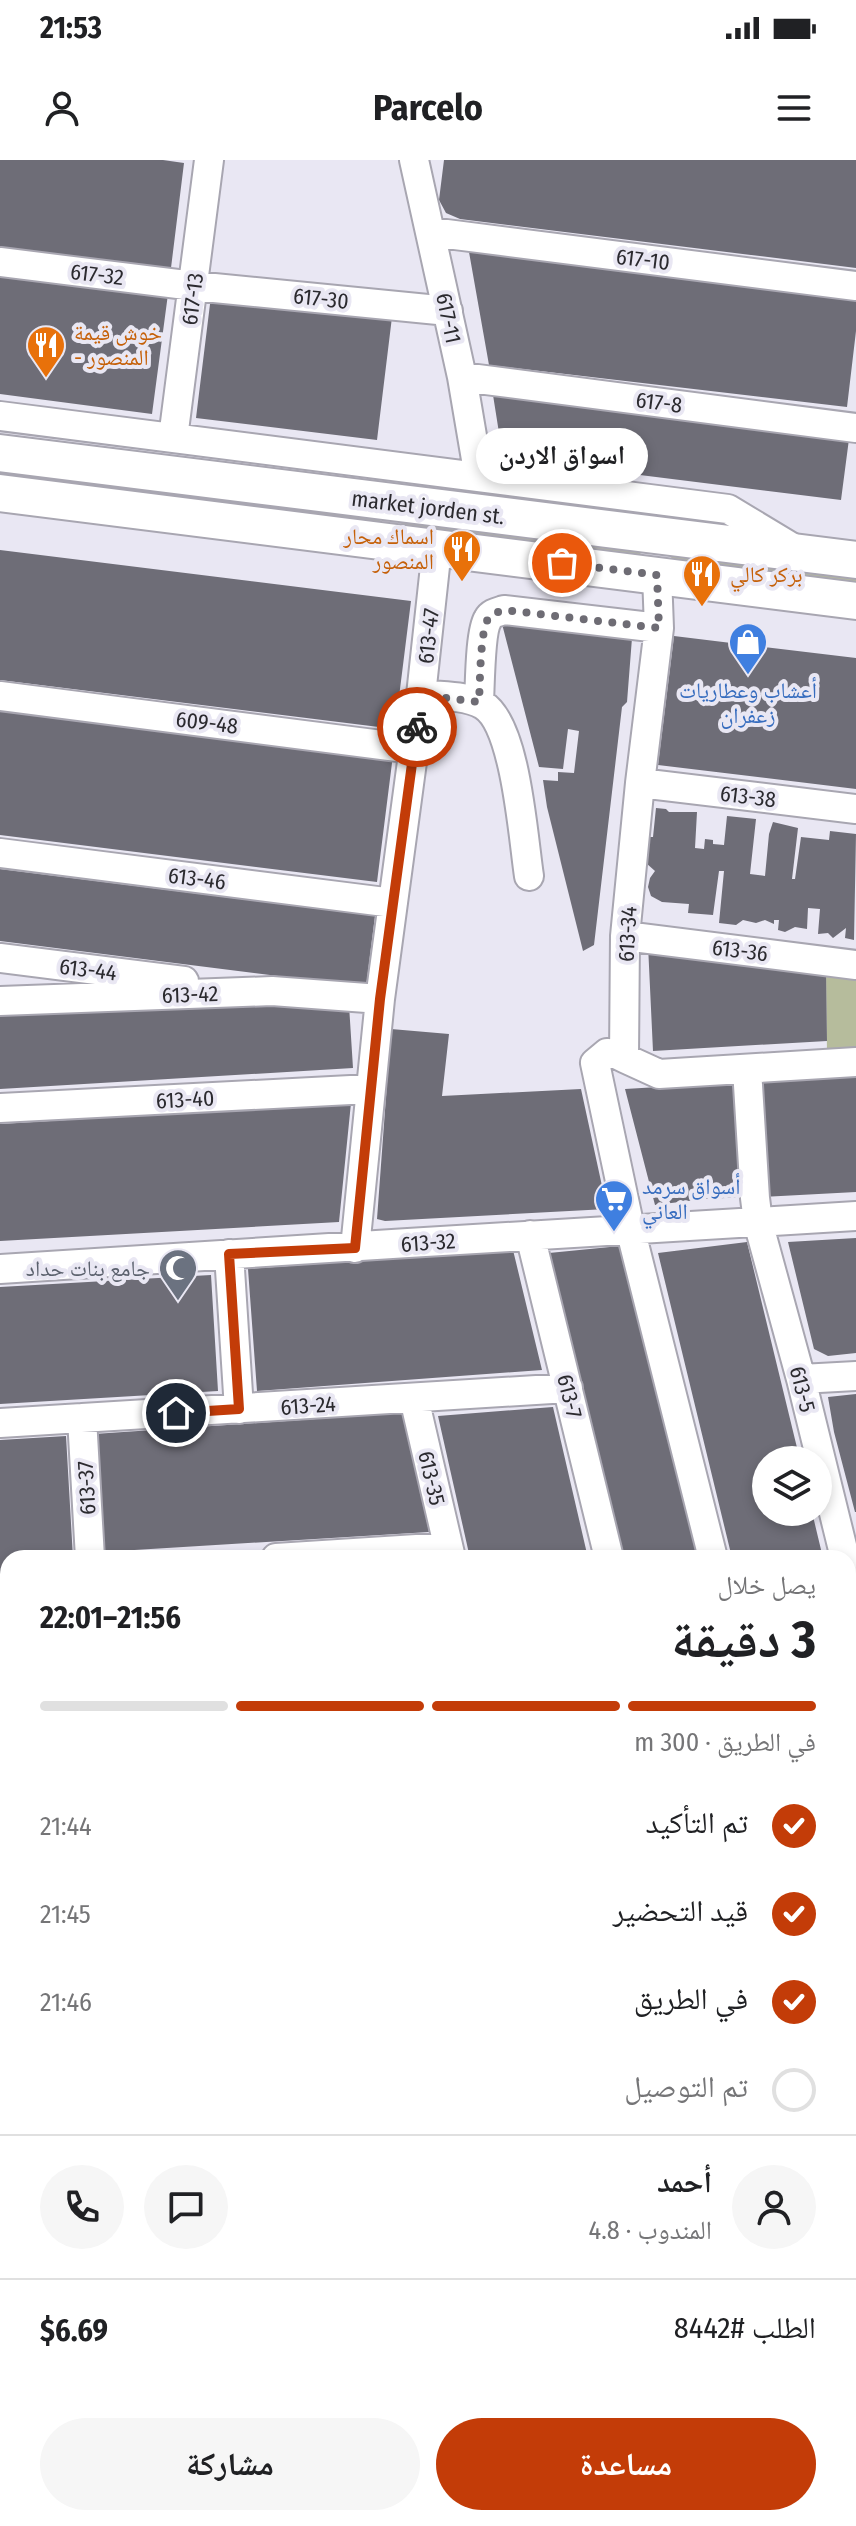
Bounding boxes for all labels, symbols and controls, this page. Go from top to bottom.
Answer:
text: 21:53 [40,10,102,46]
icon: person [40,86,84,130]
text: Parcelo [373,86,483,130]
icon: menu [772,86,816,130]
street label: 617-10 [614,243,671,276]
street label: 617-32 [69,258,125,291]
street label: 617-13 [176,271,209,327]
street label: 617-30 [292,282,350,315]
street label: 617-11 [430,290,467,346]
place label: خوش قيمة - المنصور [74,319,162,371]
restaurant icon: خوش قيمة - المنصور [25,324,67,379]
street label: 617-8 [634,386,684,419]
callout: اسواق الاردن [476,427,648,483]
text: اسواق الاردن [499,440,625,471]
street label: market jorden st. [350,485,506,530]
place label: اسماك محار المنصور [342,523,434,575]
restaurant icon: اسماك محار المنصور [441,528,483,583]
pin [528,529,596,597]
icon: bag [540,541,584,585]
restaurant icon: بركر كالي [681,553,723,608]
place label: بركر كالي [730,561,803,592]
street label: 613-47 [412,607,445,665]
shop icon: أعشاب وعطاريات زعفران [727,621,769,676]
place label: أعشاب وعطاريات زعفران [679,677,817,729]
courier [377,687,457,767]
street label: 609-48 [174,705,240,740]
icon: bike [395,705,439,749]
street label: 613-38 [718,780,777,813]
street label: 613-46 [167,862,227,895]
street label: 613-34 [613,905,642,963]
street label: 613-36 [710,934,769,967]
street label: 613-44 [58,953,119,986]
street label: 613-42 [161,980,219,1009]
street label: 613-40 [155,1084,215,1115]
place label: أسواق سرمد العاني [642,1173,740,1229]
supermarket icon: أسواق سرمد العاني [593,1178,635,1233]
street label: 613-32 [400,1227,456,1258]
mosque icon: جامع بنات حداد [157,1247,199,1302]
place label: جامع بنات حداد [26,1255,150,1282]
street label: 613-5 [784,1363,821,1415]
street label: 613-7 [551,1371,588,1421]
pin [142,1379,210,1447]
street label: 613-24 [280,1390,337,1421]
icon: home [154,1391,198,1435]
map controls [752,1446,832,1526]
button: layers [752,1446,832,1526]
street label: 613-35 [412,1448,451,1508]
street label: 613-37 [72,1460,101,1516]
text: يصل خلال [718,1570,816,1601]
text: 21:56–22:01 [40,1600,181,1636]
text: 3 دقيقة [671,1608,816,1671]
text: في الطريق · 300 m [634,1727,816,1758]
icon: check [772,1804,816,1848]
text: تم التأكيد [645,1805,748,1841]
text: 21:44 [40,1811,92,1842]
icon: check [772,1892,816,1936]
text: قيد التحضير [613,1893,748,1929]
text: 21:45 [40,1899,91,1930]
icon: check [772,1980,816,2024]
text: في الطريق [634,1981,748,2017]
text: 21:46 [40,1987,92,2018]
text: تم التوصيل [624,2069,748,2105]
text: أحمد [657,2164,712,2200]
button: phone [40,2165,124,2249]
button: chat [144,2165,228,2249]
button: person [732,2165,816,2249]
text: المندوب · 4.8 [589,2215,712,2246]
text: الطلب #8442 [674,2310,816,2346]
text: $6.69 [40,2313,108,2349]
button: مشاركة [40,2418,420,2510]
button: مساعدة [436,2418,816,2510]

